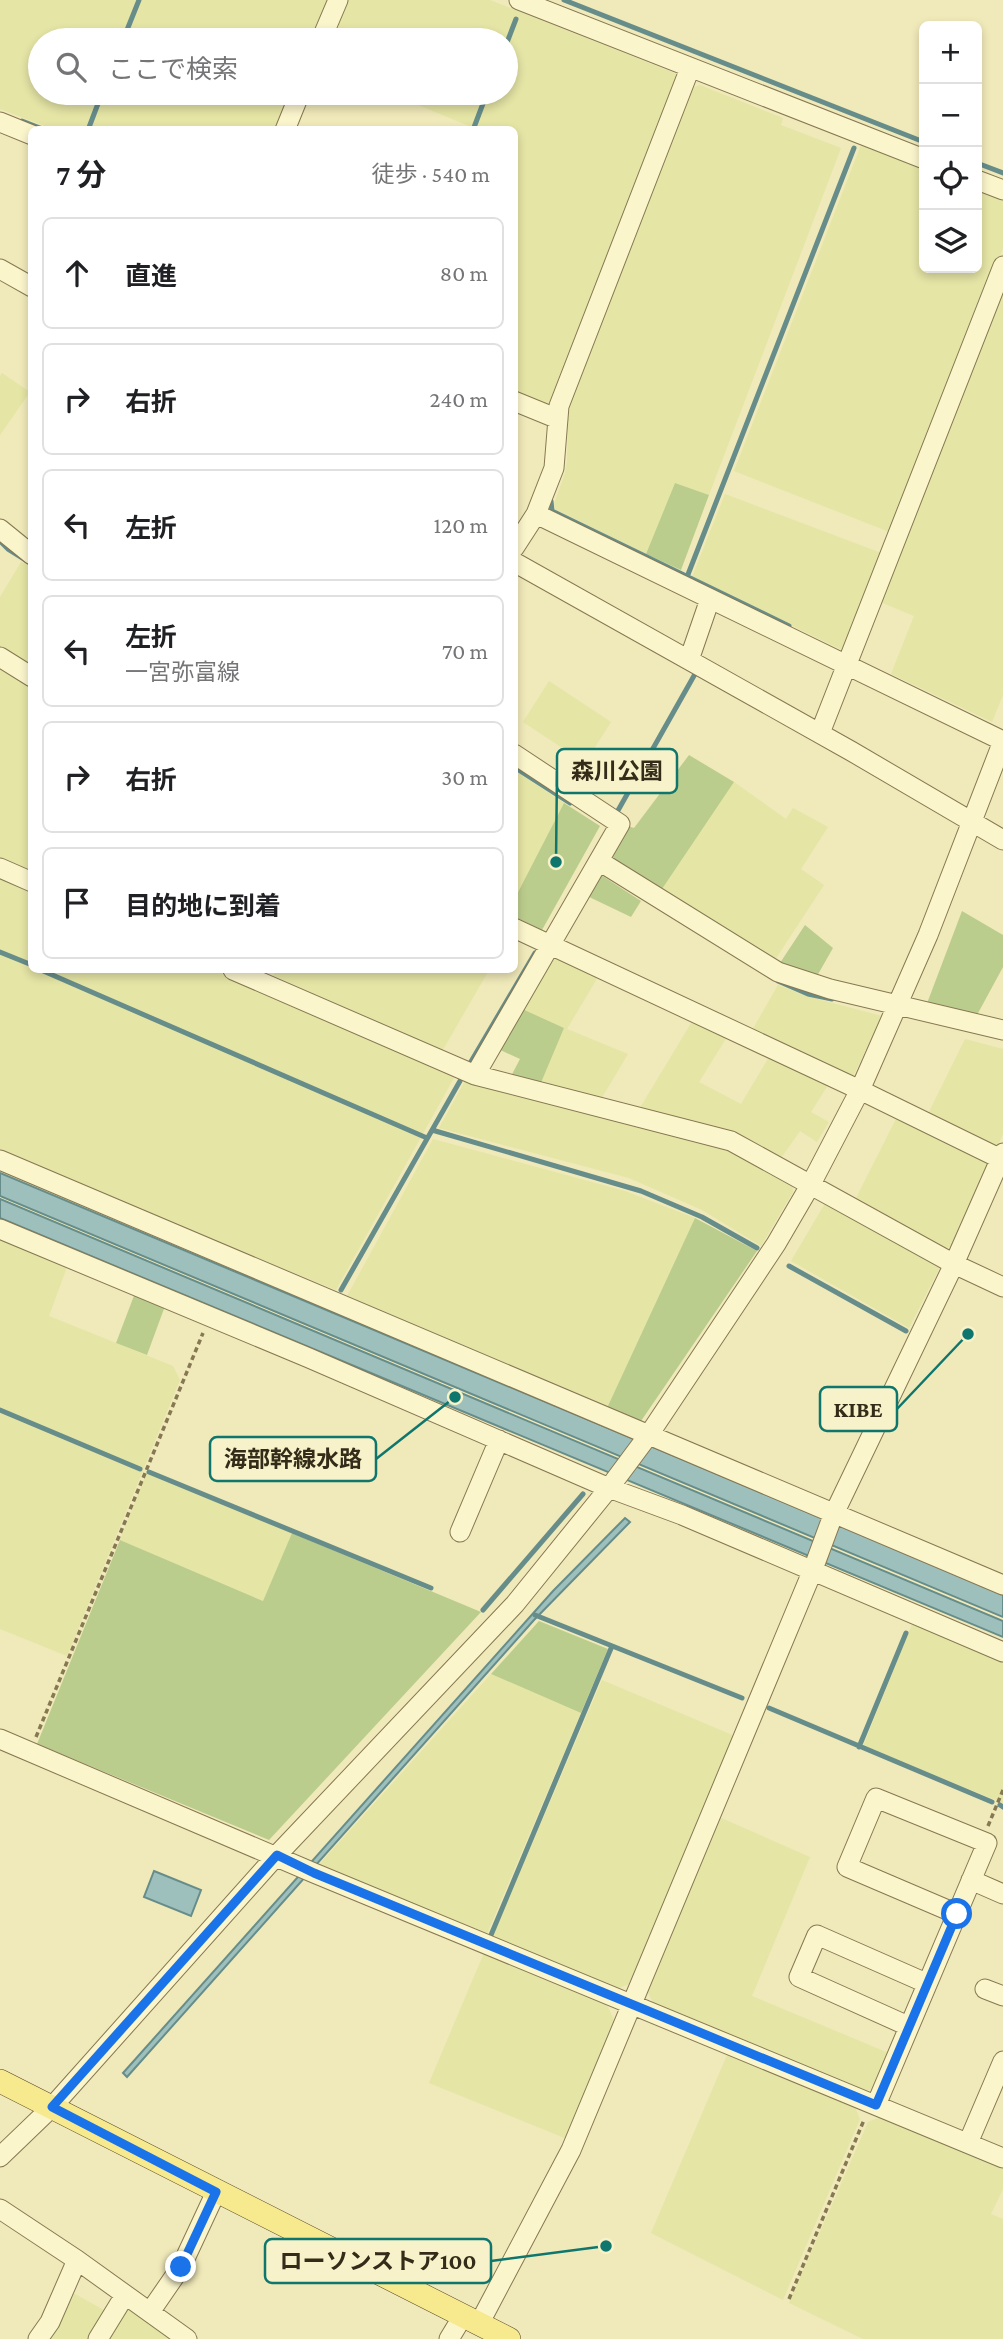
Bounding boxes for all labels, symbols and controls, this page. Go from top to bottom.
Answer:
map controls [919,21,982,273]
button: + [919,21,982,84]
search box [28,28,518,105]
icon: search [52,48,90,86]
text: ここで検索 [108,55,238,84]
button: − [919,84,982,147]
button: locate [919,147,982,210]
text: 7 分 [56,158,106,191]
text: 徒歩 · 540 m [371,161,490,187]
button: layers [919,210,982,273]
icon: ahead [58,254,96,292]
text: 80 m [440,260,488,286]
text: 直進 [125,262,177,291]
icon: right [58,380,96,418]
text: 240 m [429,386,488,412]
text: 右折 [125,388,177,417]
icon: left [58,506,96,544]
text: 120 m [434,512,488,538]
text: 左折 [125,514,177,543]
text: 左折 [125,623,177,652]
icon: left [58,632,96,670]
text: 70 m [442,638,488,664]
text: 一宮弥富線 [125,659,240,685]
callout: 森川公園 [557,749,677,793]
icon: right [58,758,96,796]
text: 森川公園 [571,758,663,784]
text: 30 m [441,764,488,790]
text: 右折 [125,766,177,795]
icon: arrive [58,884,96,922]
text: 目的地に到着 [125,892,281,921]
callout: KIBE [820,1387,897,1431]
text: KIBE [833,1396,883,1422]
callout: 海部幹線水路 [210,1437,376,1481]
text: 海部幹線水路 [224,1446,362,1472]
route start [941,1898,972,1929]
callout: ローソンストア100 [265,2239,491,2283]
text: ローソンストア100 [279,2248,477,2274]
route end [165,2251,196,2282]

